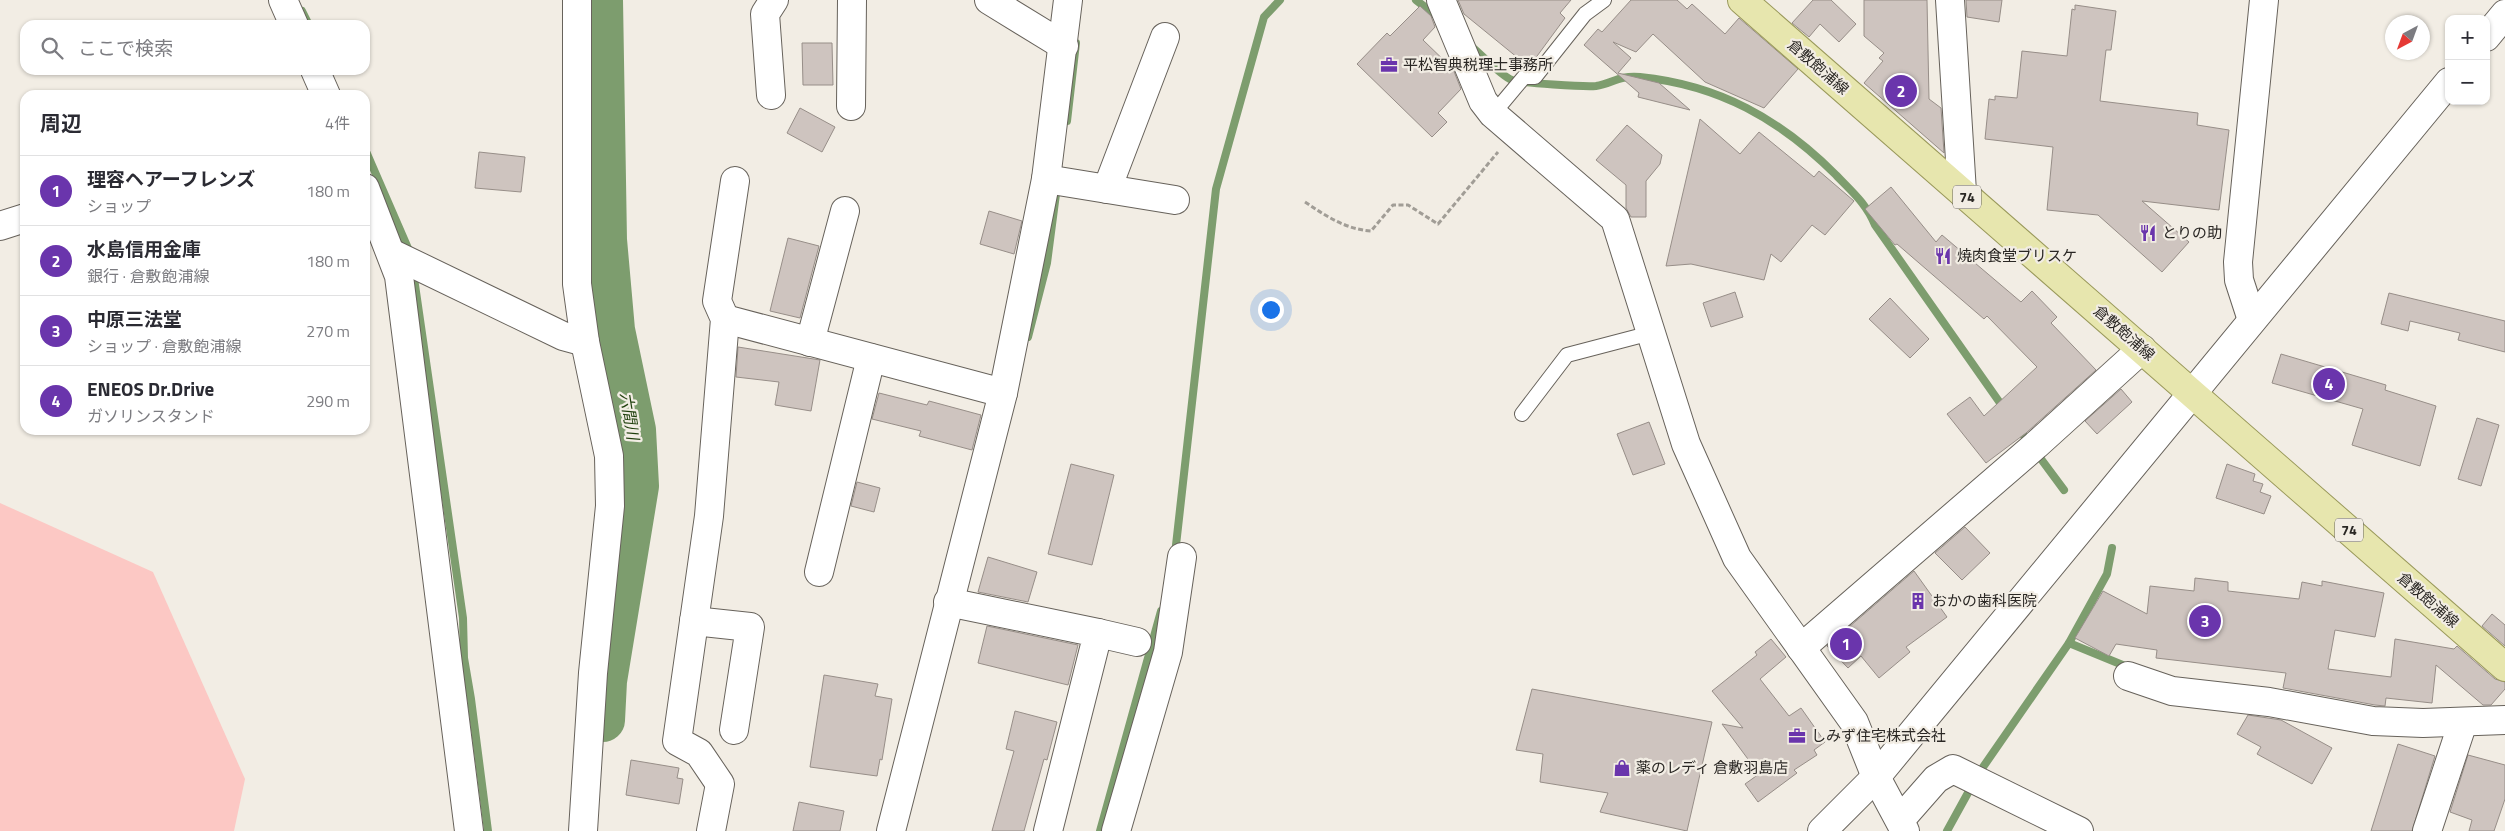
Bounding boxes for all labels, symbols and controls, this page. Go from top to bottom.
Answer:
north arrow [2385,15,2430,60]
map controls [2445,15,2490,105]
button: + [2445,15,2490,60]
search box [20,20,370,75]
text: ここで検索 [78,33,173,62]
street label: 倉敷飽浦線 [1782,33,1854,100]
icon: search [38,34,66,62]
place label: 平松智典税理士事務所 [1403,53,1553,76]
office icon: 平松智典税理士事務所 [1379,55,1399,75]
button: − [2445,60,2490,105]
pin: 2 [1885,72,1917,110]
text: 周辺 [40,107,82,139]
text: 4件 [325,111,350,135]
text: 理容ヘアーフレンズ [87,164,255,193]
text: 1 [52,179,60,203]
text: 180 m [306,179,350,203]
road number: 74 [1953,186,1981,208]
text: ショップ [87,194,151,218]
place label: とりの助 [2162,221,2222,244]
restaurant icon: とりの助 [2138,223,2158,243]
text: 水島信用金庫 [87,234,201,263]
place label: 焼肉食堂ブリスケ [1957,244,2077,267]
restaurant icon: 焼肉食堂ブリスケ [1933,246,1953,266]
text: 2 [52,249,60,273]
text: 180 m [306,249,350,273]
text: 銀行 · 倉敷飽浦線 [87,264,210,288]
your location [1258,297,1284,323]
street label: 倉敷飽浦線 [2088,299,2160,366]
text: 中原三法堂 [87,304,182,333]
text: 3 [52,319,60,343]
text: 270 m [306,319,350,343]
text: ショップ · 倉敷飽浦線 [87,334,242,358]
pin: 4 [2313,365,2345,403]
text: ENEOS Dr.Drive [87,374,214,403]
text: 4 [52,389,60,413]
text: 290 m [306,389,350,413]
water label: 六間川 [614,390,646,444]
text: ガソリンスタンド [87,404,215,428]
road number: 74 [2335,518,2363,542]
street label: 倉敷飽浦線 [2392,566,2464,633]
place label: おかの歯科医院 [1932,589,2037,612]
building icon: おかの歯科医院 [1908,591,1928,611]
pin: 3 [2189,602,2221,640]
pin: 1 [1830,625,1862,663]
place label: しみず住宅株式会社 [1811,724,1946,747]
office icon: しみず住宅株式会社 [1787,726,1807,746]
place label: 薬のレディ 倉敷羽島店 [1636,756,1788,779]
shop icon: 薬のレディ 倉敷羽島店 [1612,758,1632,778]

